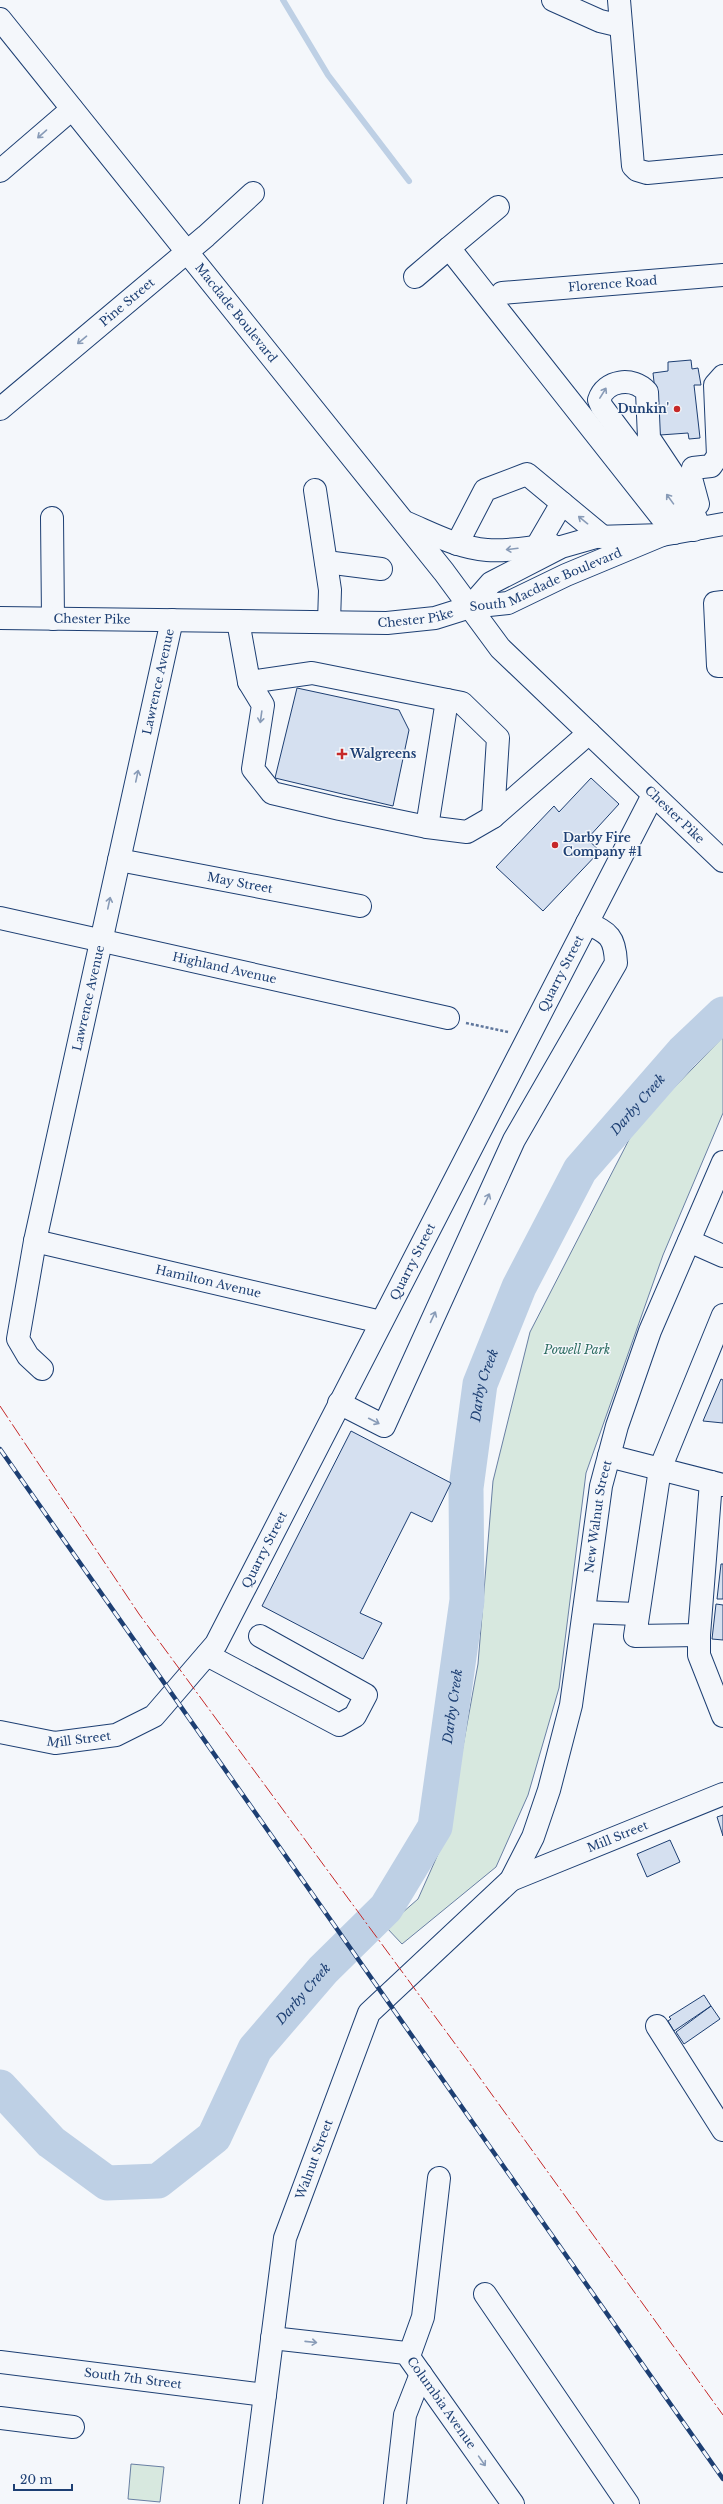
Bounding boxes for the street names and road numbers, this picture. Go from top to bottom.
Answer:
street label: Macdade Boulevard [192,260,281,365]
street label: Florence Road [567,272,658,295]
street label: Pine Street [96,274,158,329]
street label: South Macdade Boulevard [469,545,624,614]
street label: Chester Pike [378,605,455,630]
street label: Chester Pike [54,611,131,627]
street label: Lawrence Avenue [139,627,177,736]
street label: Chester Pike [642,782,708,846]
street label: May Street [206,869,274,896]
street label: Quarry Street [535,932,587,1014]
street label: Lawrence Avenue [69,943,107,1052]
street label: Highland Avenue [171,949,278,987]
street label: Quarry Street [386,1220,439,1303]
street label: Hamilton Avenue [154,1261,263,1301]
street label: New Walnut Street [581,1458,615,1574]
street label: Quarry Street [238,1508,290,1591]
street label: Mill Street [45,1728,112,1751]
street label: Mill Street [585,1817,651,1855]
street label: Walnut Street [292,2117,336,2202]
street label: Columbia Avenue [404,2354,480,2452]
street label: South 7th Street [83,2365,183,2392]

